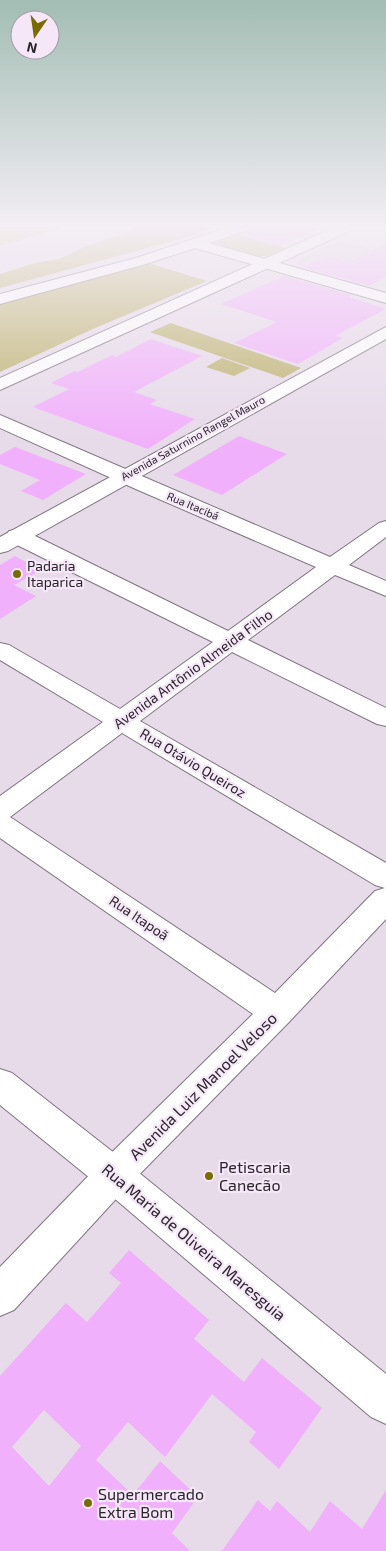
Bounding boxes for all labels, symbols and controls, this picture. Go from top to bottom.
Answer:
north arrow [10,10,60,60]
text: N [25,39,39,58]
street label: Avenida Saturnino Rangel Mauro [118,392,267,483]
street label: Rua Itacibá [165,489,221,522]
place label: Padaria Itaparica [27,557,83,590]
marker: Padaria Itaparica [11,568,23,580]
street label: Avenida Antônio Almeida Filho [110,605,275,732]
street label: Rua Otávio Queiroz [137,724,249,801]
street label: Rua Itapoã [106,892,172,944]
street label: Avenida Luiz Manoel Veloso [125,1008,280,1163]
place label: Petiscaria Canecão [219,1157,291,1194]
street label: Rua Maria de Oliveira Maresguia [99,1159,290,1324]
marker: Petiscaria Canecão [203,1170,215,1182]
place label: Supermercado Extra Bom [98,1484,204,1521]
marker: Supermercado Extra Bom [82,1497,94,1509]

